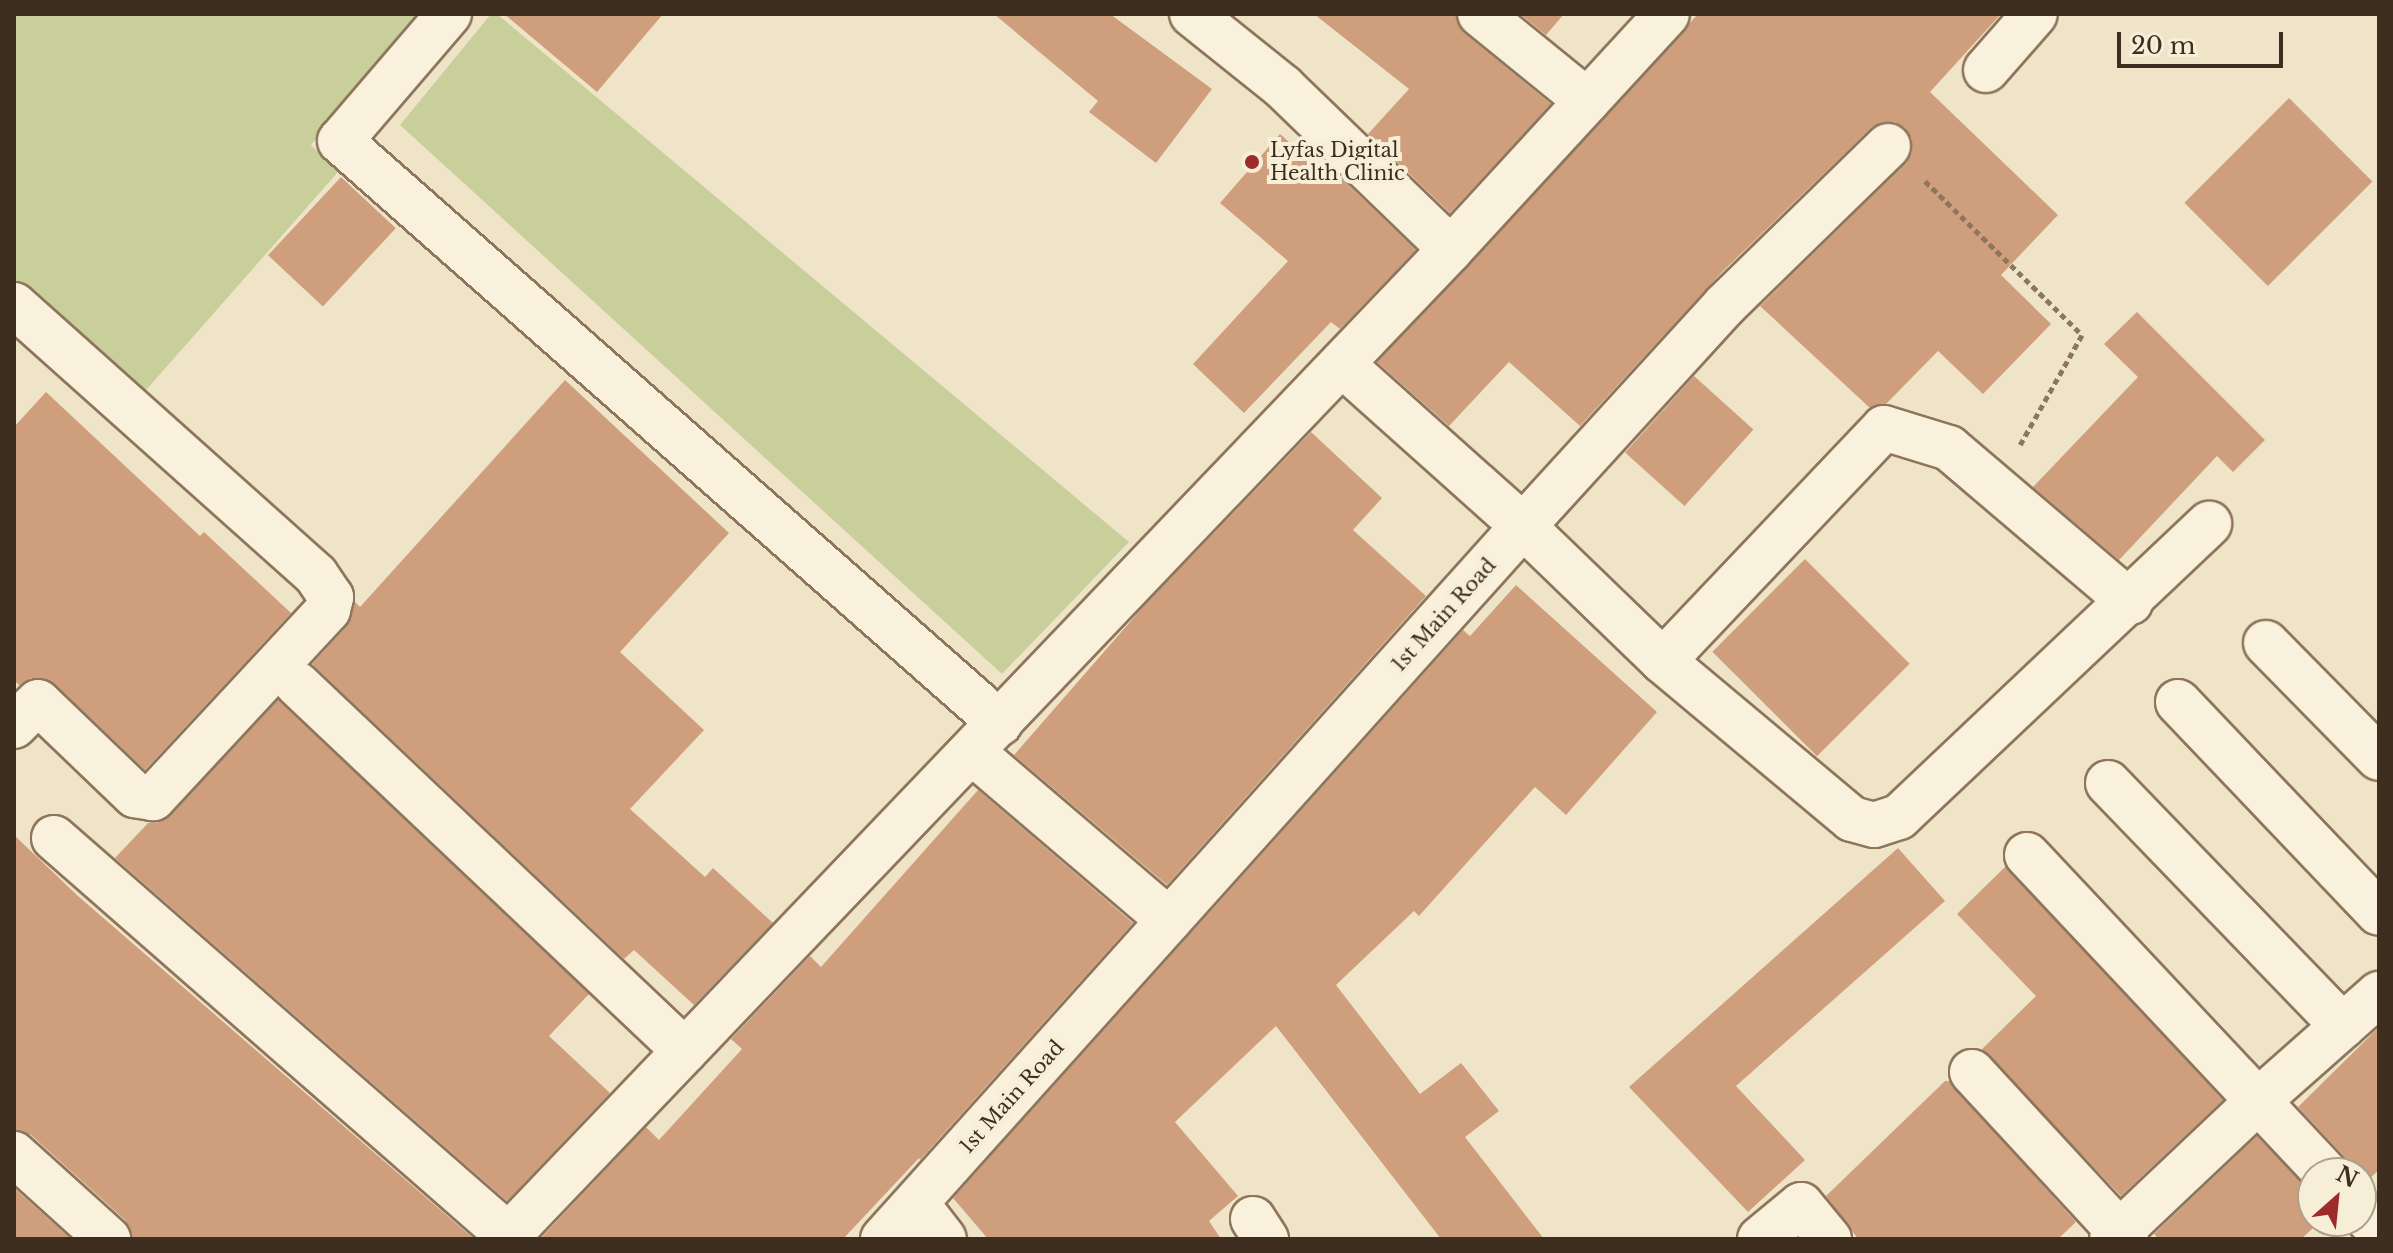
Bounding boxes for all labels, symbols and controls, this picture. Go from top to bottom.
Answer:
scale bar [2121,16,2287,66]
text: 20 m [2131,31,2196,60]
place label: Lyfas Digital Health Clinic [1270,138,1405,185]
marker: Lyfas Digital Health Clinic [1241,151,1263,173]
street label: 1st Main Road [1387,554,1501,676]
street label: 1st Main Road [955,1036,1069,1158]
north arrow [2297,1157,2377,1237]
text: N [2332,1160,2363,1194]

